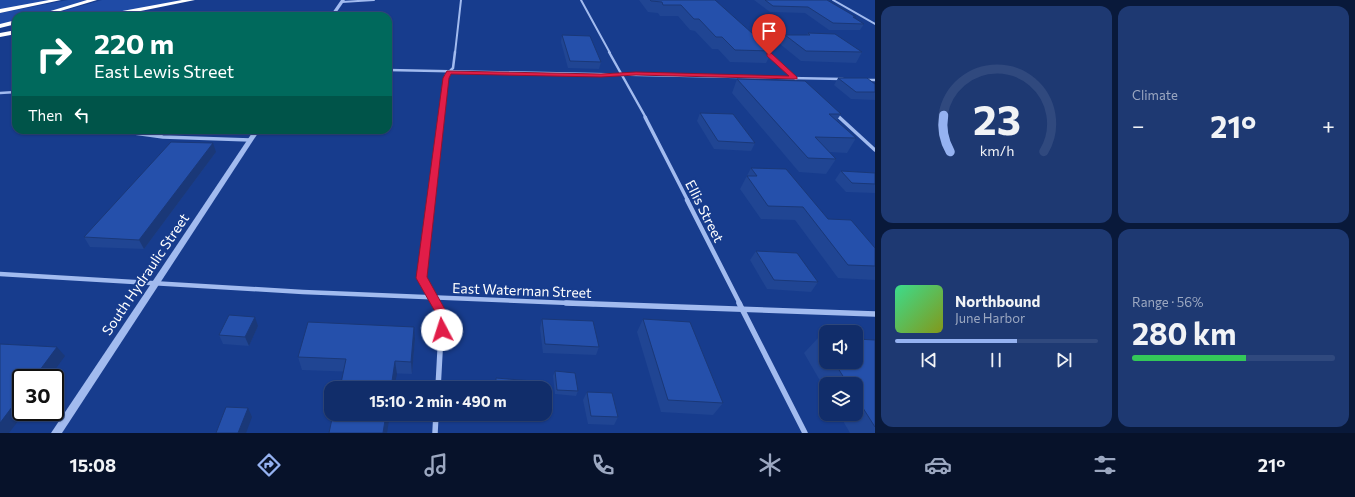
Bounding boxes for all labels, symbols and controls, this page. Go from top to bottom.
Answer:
pin [752,14,786,55]
icon: arrive [758,20,780,42]
text: 220 m [94,26,174,60]
icon: right [28,28,80,80]
text: East Lewis Street [94,60,234,82]
text: Climate [1132,87,1178,103]
text: 23 [973,93,1020,144]
icon: left [71,104,93,126]
text: Then [28,106,63,124]
text: 21° [1210,107,1256,144]
text: − [1132,112,1145,139]
text: + [1322,112,1335,139]
text: km/h [979,141,1014,159]
street label: Ellis Street [682,177,728,245]
street label: South Hydraulic Street [98,210,192,338]
street label: East Waterman Street [452,279,592,301]
text: Northbound [955,292,1040,310]
text: Range · 56% [1132,294,1204,310]
position arrow [421,309,463,351]
text: June Harbor [955,310,1025,326]
text: 280 km [1132,314,1237,351]
map controls [819,325,863,421]
button: sound [819,325,863,369]
icon: previous [918,349,940,371]
icon: pause [985,349,1007,371]
icon: next [1053,349,1075,371]
speed limit sign: 30 [12,369,64,421]
button: layers [819,377,863,421]
text: 15:10 · 2 min · 490 m [369,392,507,410]
icon: directions [255,451,283,479]
icon: music [422,451,450,479]
icon: phone [589,451,617,479]
icon: climate [756,451,784,479]
icon: car [924,451,952,479]
icon: filters [1091,451,1119,479]
text: 15:08 [70,454,116,476]
text: 21° [1258,454,1285,476]

